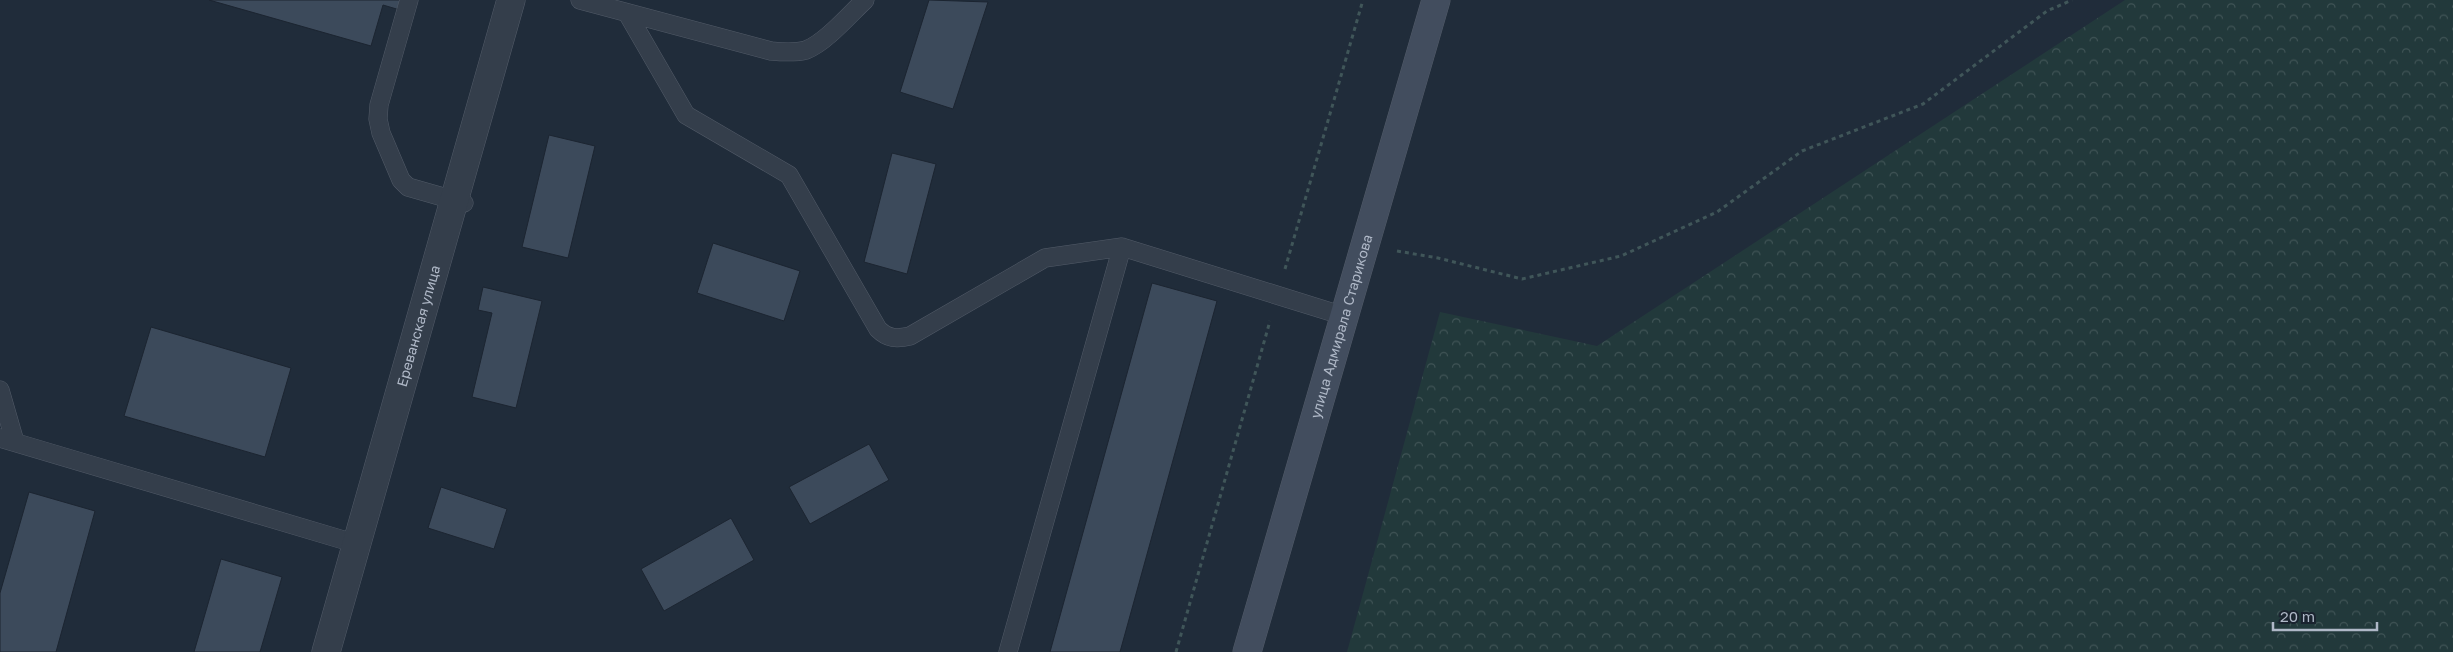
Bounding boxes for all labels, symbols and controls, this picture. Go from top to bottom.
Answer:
street label: улица Адмирала Старикова [1306,232,1376,420]
street label: Ереванская улица [393,263,443,389]
scale bar [2273,600,2377,632]
text: 20 m [2280,607,2315,625]

